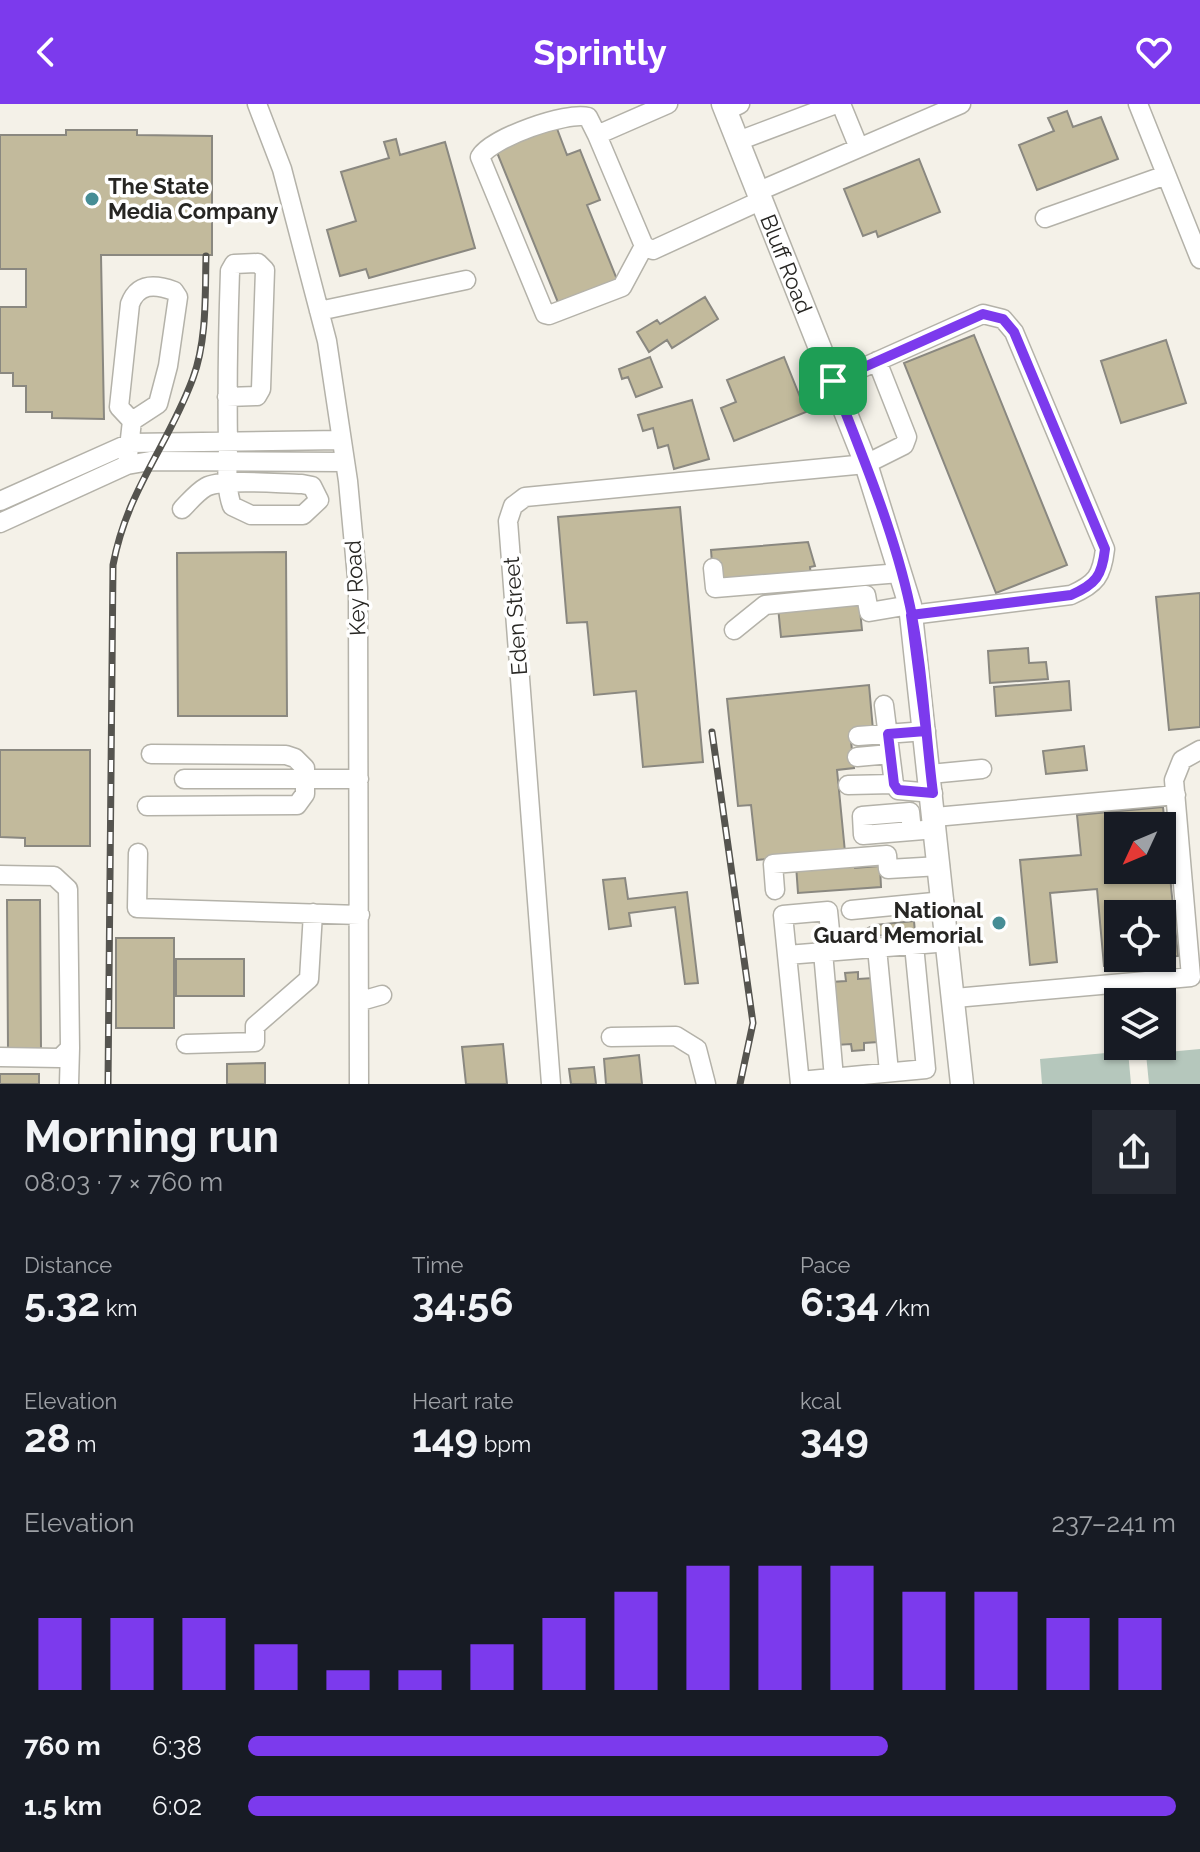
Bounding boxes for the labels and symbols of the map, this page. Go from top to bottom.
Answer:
place label: The State Media Company [108,173,278,224]
marker: The State Media Company [83,190,101,208]
street label: Bluff Road [755,211,818,317]
pin [799,347,867,415]
street label: Key Road [340,540,370,636]
street label: Eden Street [498,555,532,676]
north arrow [1104,812,1176,884]
place label: National Guard Memorial [813,897,984,948]
marker: National Guard Memorial [990,914,1008,932]

